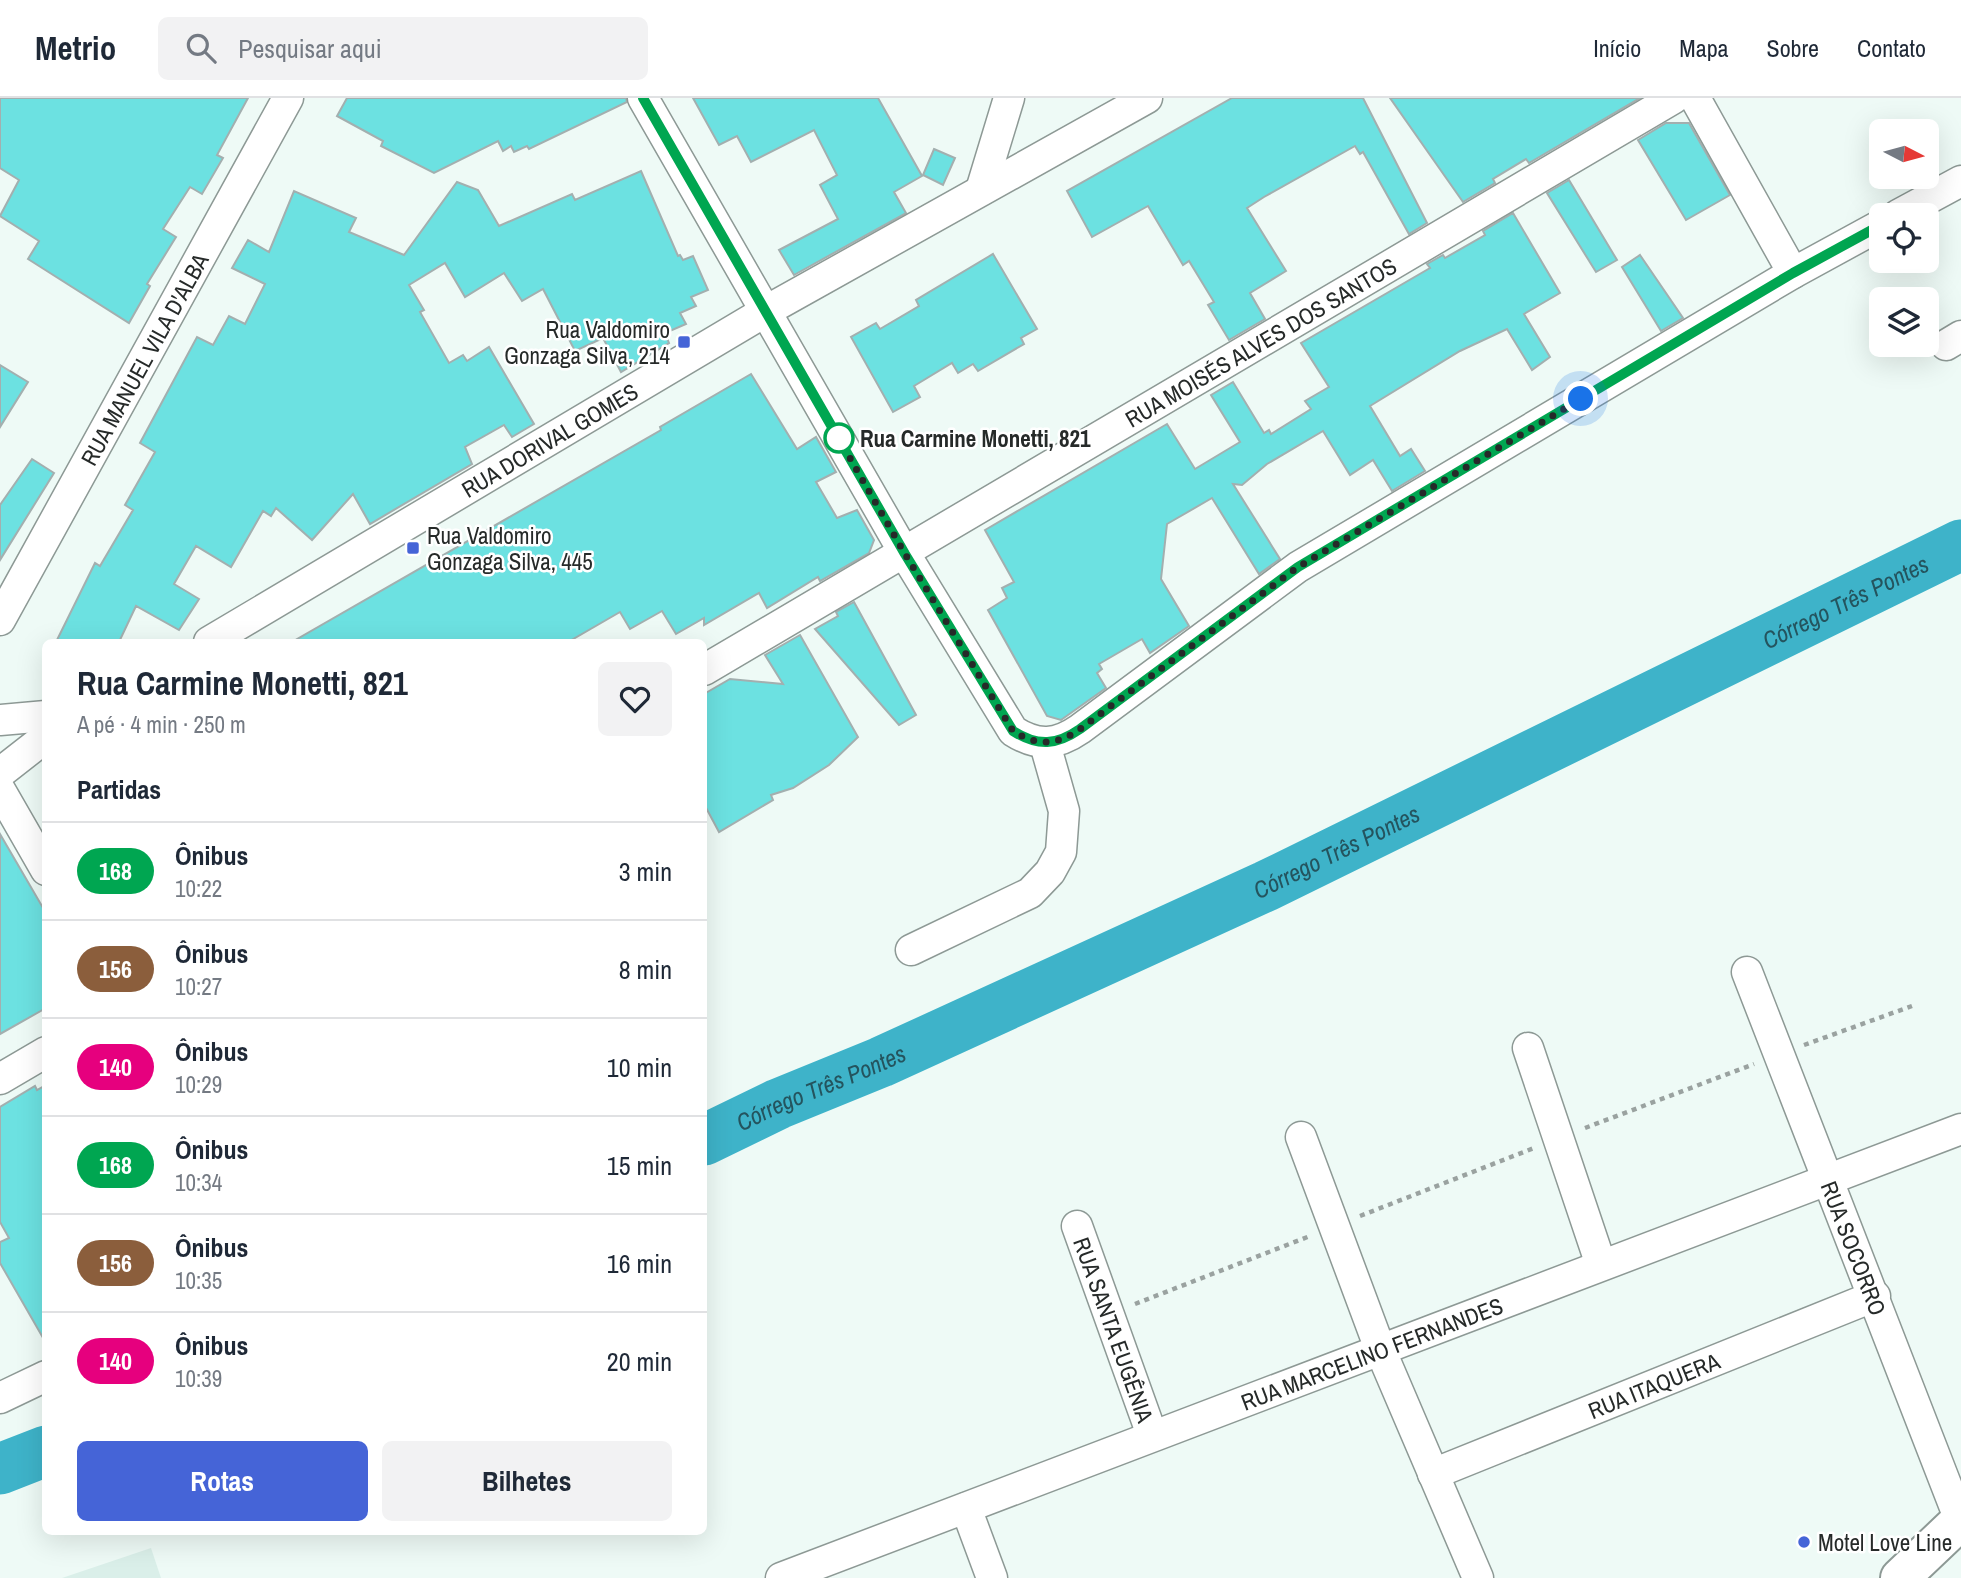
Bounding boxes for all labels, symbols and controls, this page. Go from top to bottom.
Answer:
search box [158,17,648,80]
text: Metrio [35,26,116,70]
icon: search [182,29,220,67]
text: Pesquisar aqui [238,31,382,66]
text: Início [1593,32,1641,64]
text: Mapa [1679,32,1729,64]
text: Sobre [1767,32,1819,64]
text: Contato [1857,32,1926,64]
north arrow [1869,119,1939,189]
map controls [1869,119,1939,357]
button: locate [1869,203,1939,273]
street label: RUA MANUEL VILA D'ALBA [73,247,215,471]
street label: RUA MOISÉS ALVES DOS SANTOS [1119,250,1402,434]
button: layers [1869,287,1939,357]
place label: Rua Valdomiro Gonzaga Silva, 214 [504,314,671,371]
marker: Rua Valdomiro Gonzaga Silva, 214 [676,334,692,350]
street label: RUA DORIVAL GOMES [455,375,643,504]
your location [1563,381,1598,416]
marker: Rua Carmine Monetti, 821 [824,423,854,453]
place label: Rua Carmine Monetti, 821 [860,423,1091,454]
place label: Rua Valdomiro Gonzaga Silva, 445 [427,520,593,577]
marker: Rua Valdomiro Gonzaga Silva, 445 [405,540,421,556]
water label: Córrego Três Pontes [1757,547,1934,656]
text: Rua Carmine Monetti, 821 [77,661,408,705]
button: heart [598,662,672,736]
text: A pé · 4 min · 250 m [77,709,246,740]
text: Partidas [77,772,161,807]
water label: Córrego Três Pontes [1248,797,1425,906]
text: Ônibus [175,838,248,873]
text: 3 min [619,854,672,889]
text: 168 [99,855,132,887]
text: 10:22 [175,873,222,904]
text: Ônibus [175,936,248,971]
text: 8 min [619,952,672,987]
text: 156 [99,953,132,985]
text: 10:27 [175,971,222,1002]
text: Ônibus [175,1034,248,1069]
water label: Córrego Três Pontes [730,1037,911,1138]
text: 10 min [607,1050,672,1085]
text: 140 [99,1051,132,1083]
text: 10:29 [175,1069,222,1100]
text: Ônibus [175,1132,248,1167]
text: 15 min [607,1148,672,1183]
text: 168 [99,1149,132,1181]
text: 10:34 [175,1167,222,1198]
street label: RUA SOCORRO [1814,1176,1894,1320]
text: Ônibus [175,1230,248,1265]
street label: RUA SANTA EUGÊNIA [1067,1233,1162,1427]
text: 16 min [607,1246,672,1281]
text: 156 [99,1247,132,1279]
text: 10:35 [175,1265,222,1296]
street label: RUA MARCELINO FERNANDES [1236,1289,1507,1417]
text: Ônibus [175,1328,248,1363]
text: 20 min [607,1344,672,1379]
text: 140 [99,1345,132,1377]
street label: RUA ITAQUERA [1583,1345,1724,1425]
text: 10:39 [175,1363,222,1394]
button: Rotas [77,1441,368,1521]
button: Bilhetes [382,1441,672,1521]
place label: Motel Love Line [1818,1527,1952,1558]
marker: Motel Love Line [1796,1534,1812,1550]

